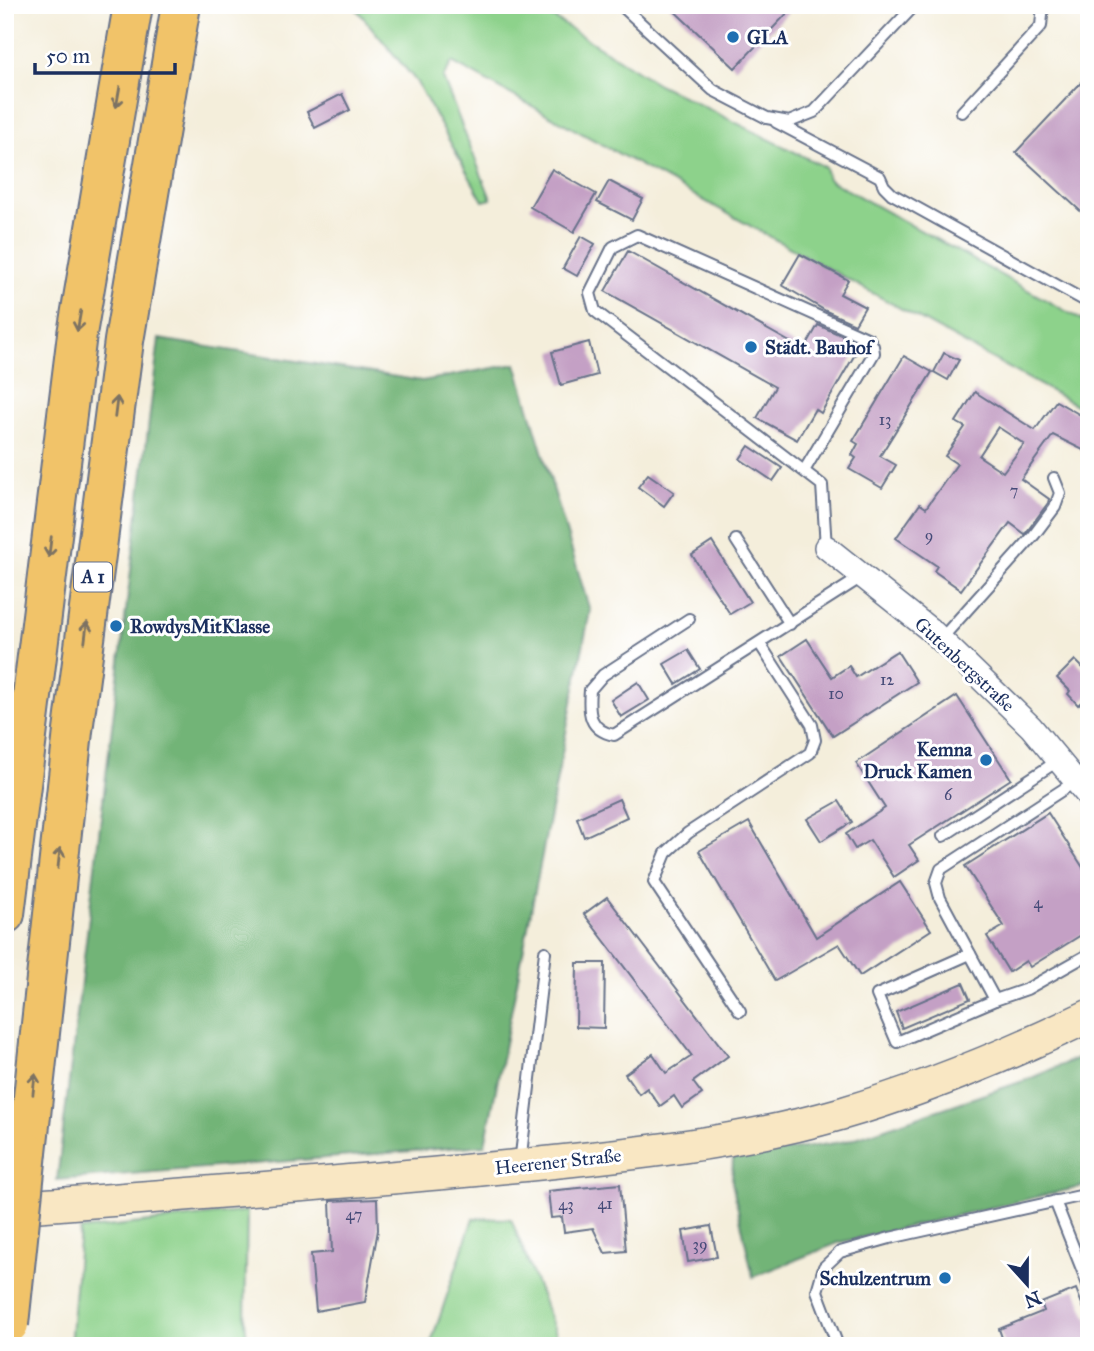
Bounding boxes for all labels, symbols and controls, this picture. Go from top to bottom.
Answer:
place label: GLA [747,26,788,49]
marker: GLA [725,29,741,45]
scale bar [35,32,175,76]
text: 50 m [46,43,91,69]
one-way arrow [110,85,124,108]
one-way arrow [72,309,86,332]
place label: Städt. Bauhof [765,336,876,359]
marker: Städt. Bauhof [743,339,759,355]
one-way arrow [109,396,122,418]
house number: 13 [879,410,891,429]
house number: 7 [1010,481,1018,500]
house number: 9 [925,526,933,545]
one-way arrow [43,535,56,557]
road number: A 1 [74,562,112,592]
street label: Gutenbergstraße [909,612,1020,717]
place label: RowdysMitKlasse [130,615,270,639]
marker: RowdysMitKlasse [108,618,124,634]
one-way arrow [80,621,93,644]
house number: 12 [880,670,894,689]
house number: 10 [828,684,844,703]
place label: Kemna Druck Kamen [863,738,973,783]
marker: Kemna Druck Kamen [978,752,994,768]
house number: 6 [944,785,953,804]
one-way arrow [53,847,66,870]
house number: 4 [1034,893,1044,912]
one-way arrow [28,1073,41,1096]
street label: Heerener Straße [494,1143,622,1180]
house number: 41 [597,1194,613,1213]
house number: 43 [558,1195,574,1214]
house number: 47 [346,1205,362,1224]
house number: 39 [693,1235,708,1254]
north arrow [992,1250,1062,1320]
place label: Schulzentrum [819,1267,931,1290]
marker: Schulzentrum [937,1270,953,1286]
text: N [1021,1286,1045,1313]

